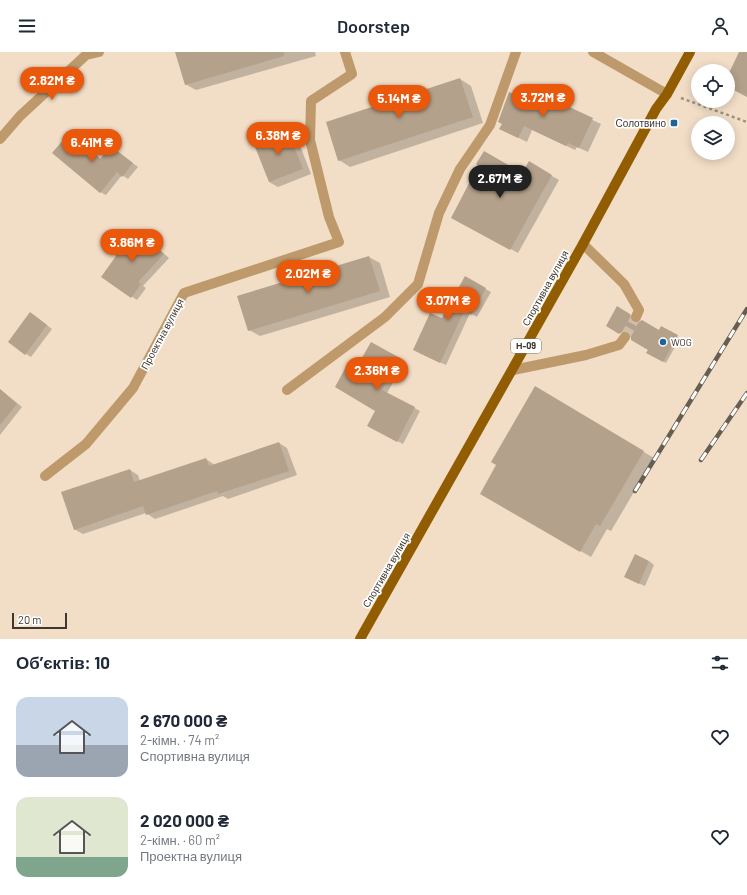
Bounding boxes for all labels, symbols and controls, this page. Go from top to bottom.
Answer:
icon: menu [16,15,38,37]
text: Doorstep [337,15,410,37]
icon: person [709,15,731,37]
map controls [691,64,735,160]
button: locate [691,64,735,108]
pin: 2.82M ₴ [15,67,89,101]
text: 2.82M ₴ [29,72,75,88]
pin: 3.72M ₴ [506,84,580,118]
pin: 5.14M ₴ [362,85,436,119]
text: 3.72M ₴ [521,89,565,105]
text: 5.14M ₴ [377,90,421,106]
button: layers [691,116,735,160]
place label: Солотвино [616,117,666,129]
marker: Солотвино [669,118,679,128]
pin: 6.38M ₴ [241,122,315,156]
text: 6.38M ₴ [255,127,301,143]
pin: 6.41M ₴ [55,129,129,163]
text: 6.41M ₴ [71,134,113,150]
pin: 2.67M ₴ [463,165,537,199]
text: 2.67M ₴ [478,170,522,186]
pin: 3.86M ₴ [95,229,169,263]
text: 3.86M ₴ [109,234,155,250]
street label: Спортивна вулиця [519,248,571,328]
pin: 2.02M ₴ [271,260,345,294]
text: 2.02M ₴ [285,265,331,281]
pin: 3.07M ₴ [411,287,485,321]
text: 3.07M ₴ [426,292,470,308]
street label: Проектна вулиця [138,297,186,371]
place label: WOG [671,336,692,348]
marker: WOG [658,337,668,347]
road number: Н-09 [511,339,541,353]
pin: 2.36M ₴ [340,357,414,391]
text: 2.36M ₴ [354,362,400,378]
street label: Спортивна вулиця [360,530,412,610]
scale bar [12,611,67,630]
text: 20 m [18,613,41,626]
text: Об’єктів: 10 [16,652,110,672]
icon: filters [709,652,731,674]
text: 2 670 000 ₴ [140,710,227,730]
icon: home [48,713,96,761]
icon: heart [709,726,731,748]
text: 2-кімн. · 74 m² [140,732,219,748]
text: Спортивна вулиця [140,748,250,764]
text: 2 020 000 ₴ [140,810,229,830]
icon: home [48,813,96,861]
icon: heart [709,826,731,848]
text: 2-кімн. · 60 m² [140,832,220,848]
text: Проектна вулиця [140,848,242,864]

